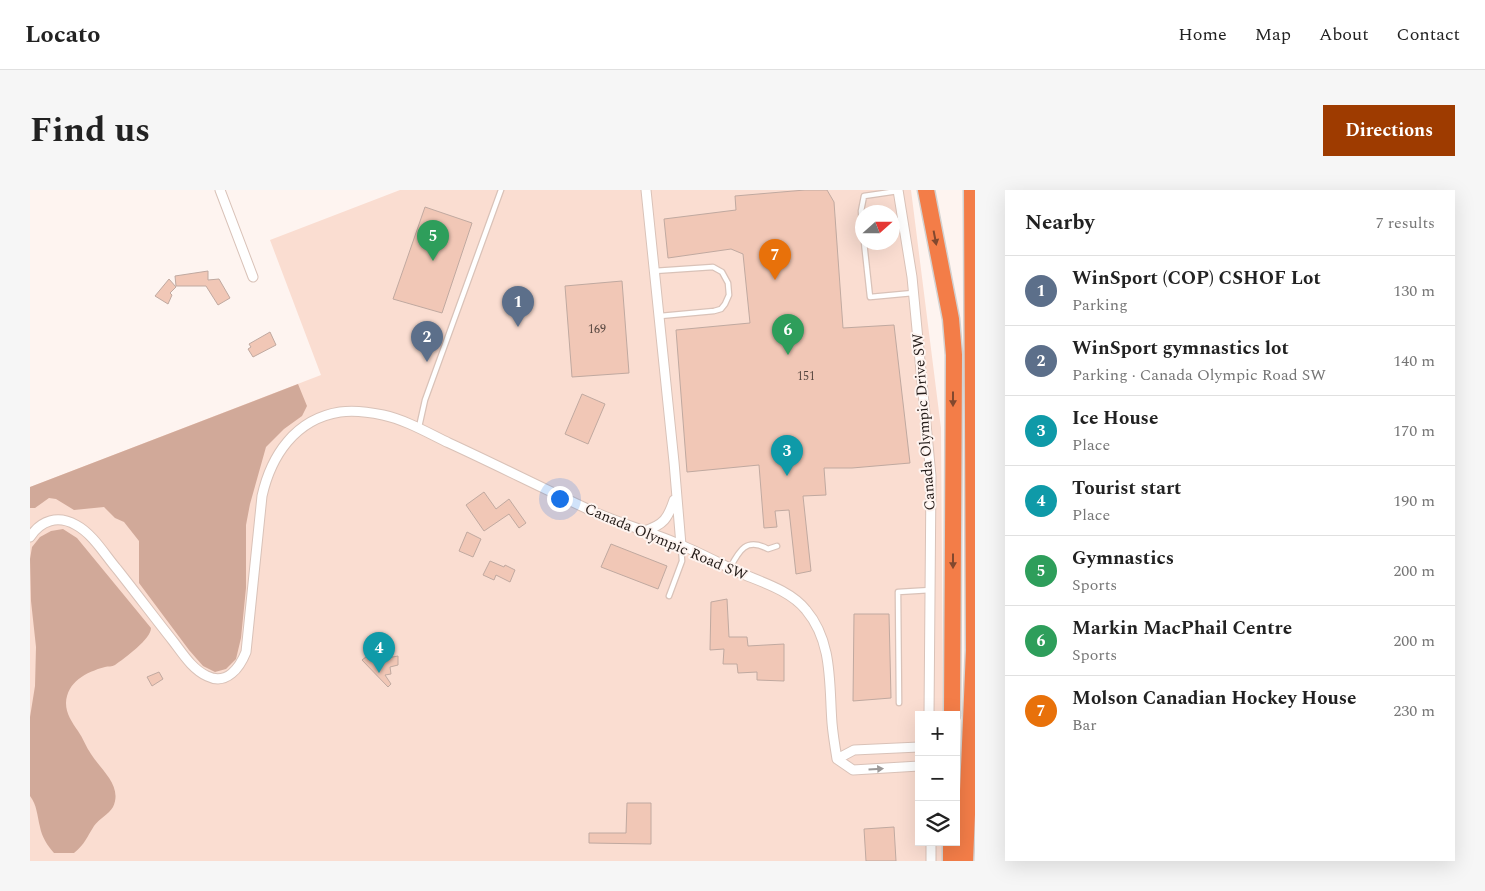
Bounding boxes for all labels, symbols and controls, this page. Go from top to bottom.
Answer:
text: Locato [25,17,100,53]
text: Home [1178,21,1227,48]
text: Map [1255,21,1291,48]
text: About [1319,21,1369,48]
text: Contact [1397,21,1460,48]
text: Find us [30,104,150,157]
button: Directions [1323,105,1455,156]
north arrow [855,205,900,250]
text: Nearby [1025,207,1095,239]
text: 7 results [1376,211,1435,235]
pin: 5 [417,220,449,261]
one-way arrow [932,230,940,246]
pin: 7 [759,239,791,280]
text: WinSport (COP) CSHOF Lot [1072,264,1321,293]
text: 1 [1037,279,1045,303]
text: 130 m [1393,279,1435,303]
pin: 1 [502,286,534,327]
text: Parking [1072,293,1128,317]
pin: 6 [772,314,804,355]
house number: 169 [588,320,606,339]
pin: 2 [411,321,443,362]
street label: Canada Olympic Drive SW [906,332,942,511]
text: WinSport gymnastics lot [1072,334,1289,363]
text: 2 [1037,349,1045,373]
text: 140 m [1393,349,1435,373]
text: Parking · Canada Olympic Road SW [1072,363,1326,387]
house number: 151 [797,367,815,386]
one-way arrow [949,391,957,407]
text: Ice House [1072,404,1158,433]
text: 3 [1037,419,1045,443]
text: 170 m [1393,419,1435,443]
text: Place [1072,433,1110,457]
pin: 3 [771,435,803,476]
text: Tourist start [1072,474,1181,503]
your location [547,486,573,512]
text: 4 [1037,489,1045,513]
text: 190 m [1393,489,1435,513]
street label: Canada Olympic Road SW [581,497,751,587]
text: Place [1072,503,1110,527]
text: Gymnastics [1072,544,1174,573]
one-way arrow [949,554,957,570]
text: 5 [1037,559,1045,583]
text: 200 m [1393,559,1435,583]
text: Sports [1072,573,1117,597]
text: Markin MacPhail Centre [1072,614,1292,643]
text: 6 [1037,629,1045,653]
text: 200 m [1393,629,1435,653]
pin: 4 [363,632,395,673]
text: Sports [1072,643,1117,667]
text: Molson Canadian Hockey House [1072,684,1357,713]
text: 7 [1037,699,1045,723]
text: 230 m [1393,699,1435,723]
map controls [915,711,960,846]
button: + [915,711,960,756]
text: Bar [1072,713,1097,737]
button: − [915,756,960,801]
one-way arrow [868,765,884,773]
button: layers [915,801,960,846]

